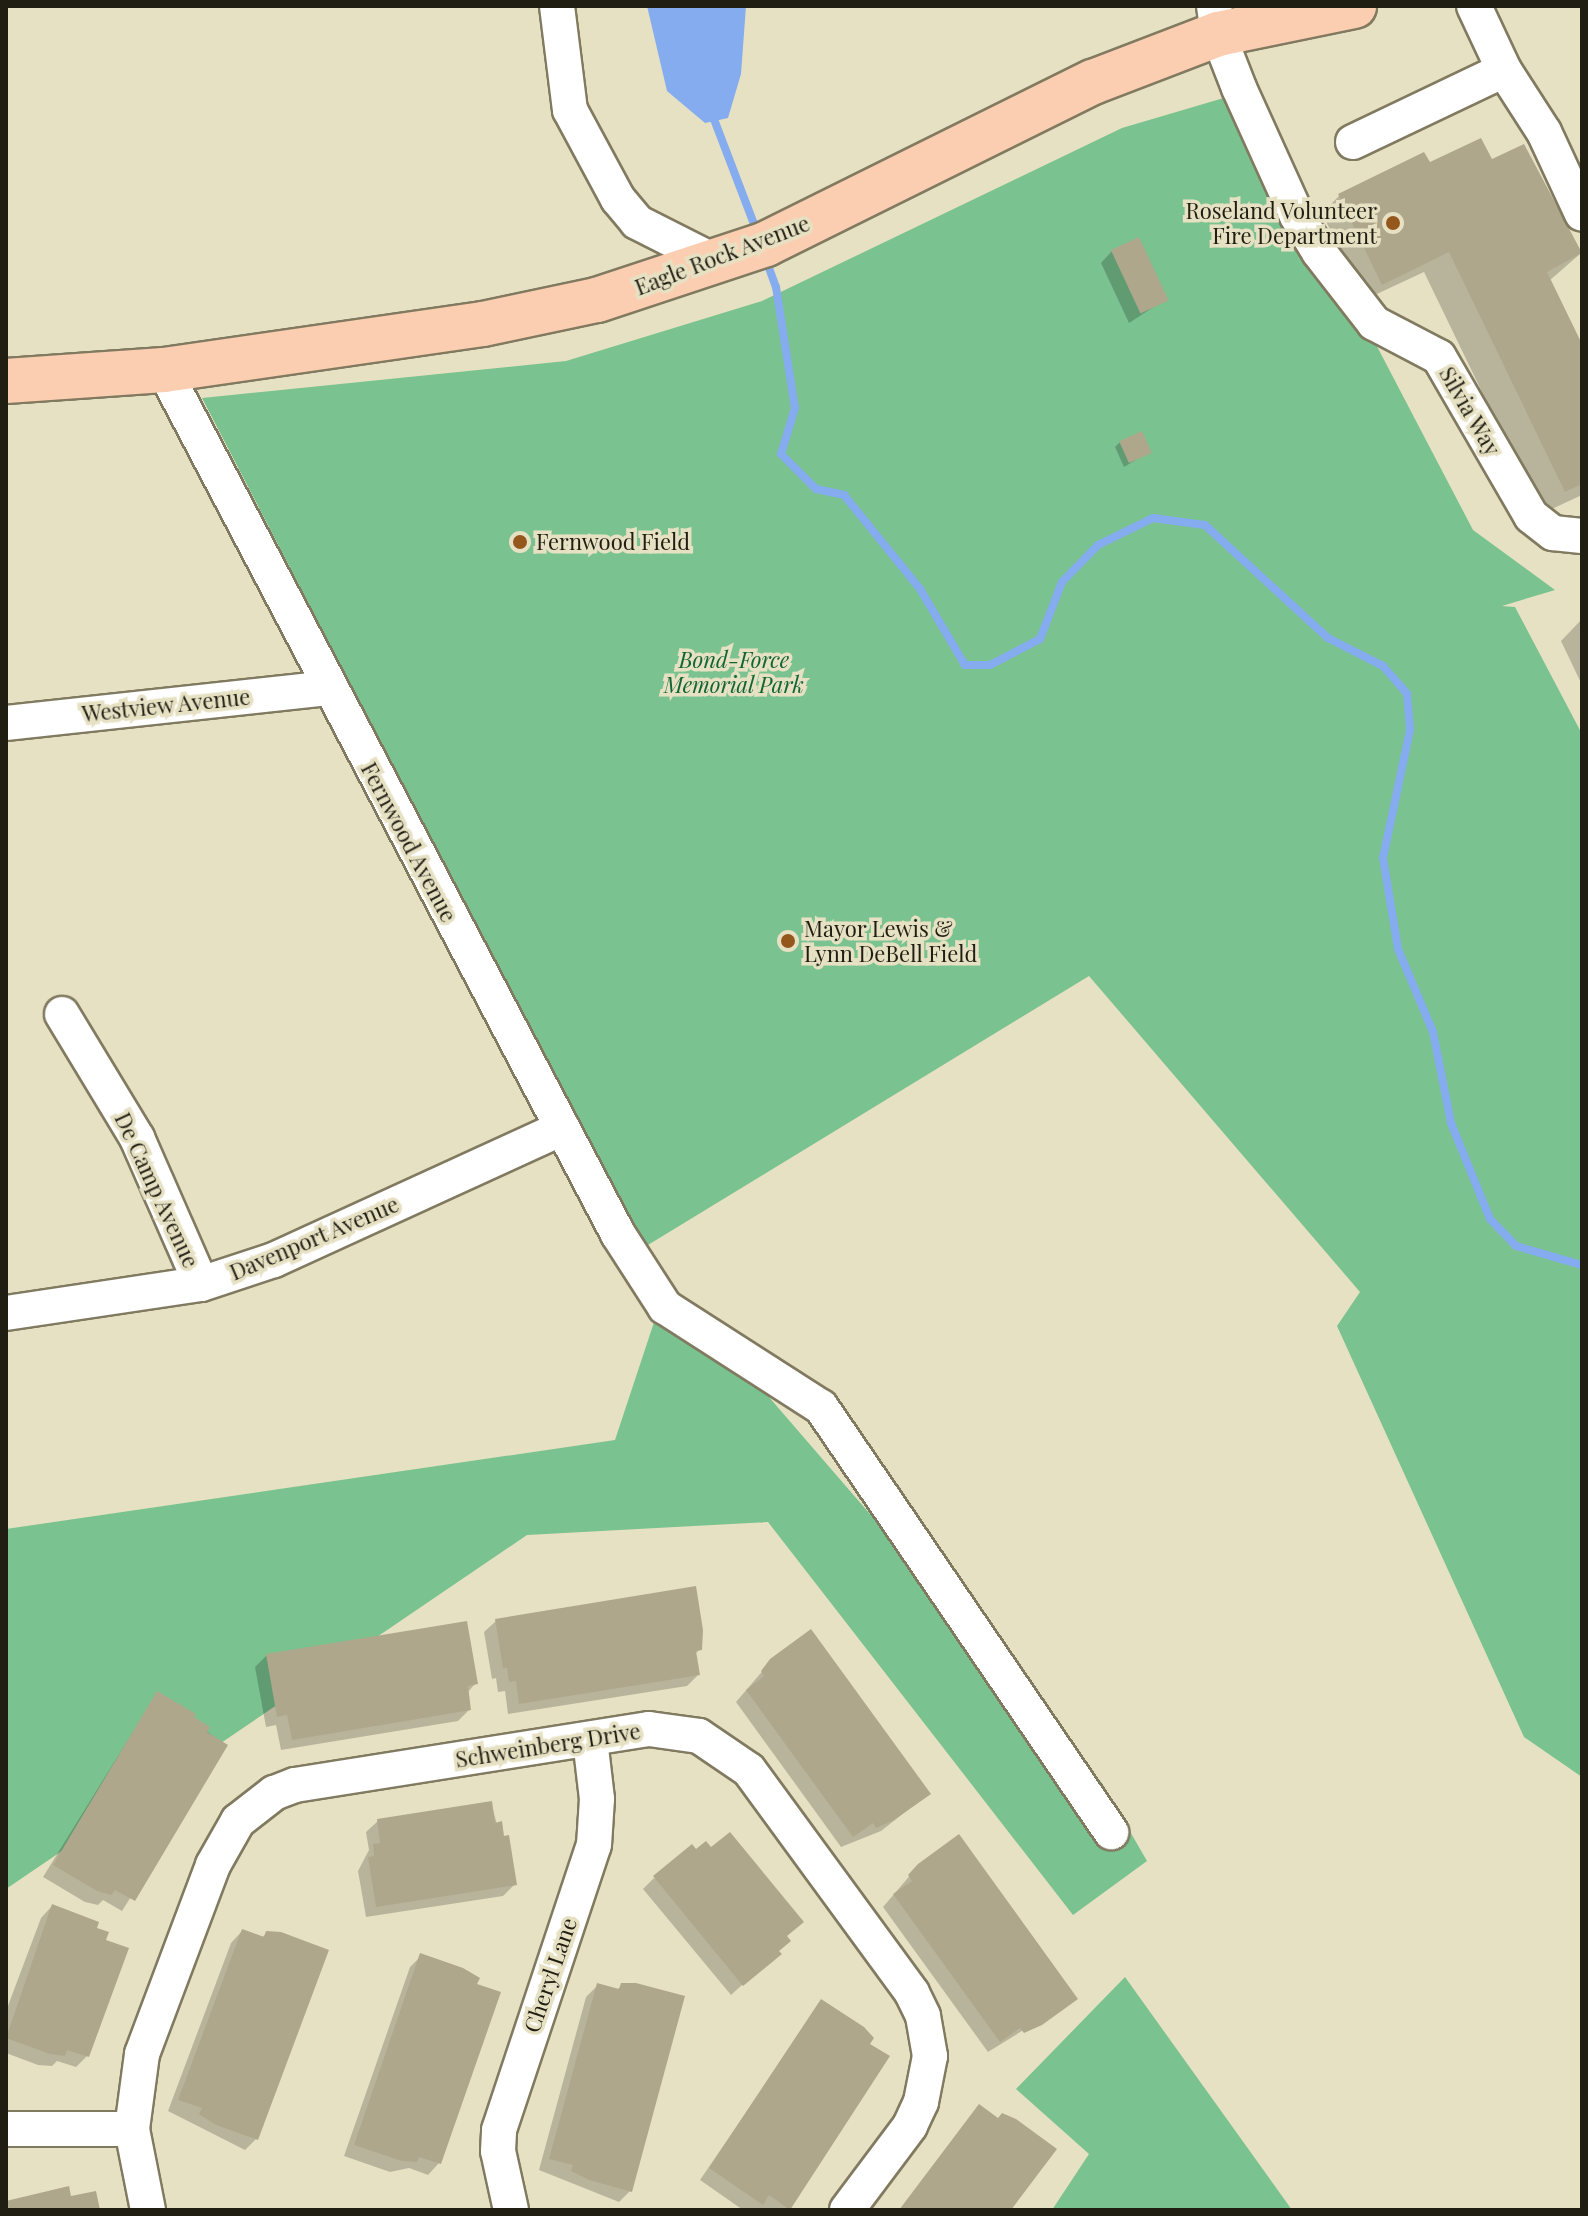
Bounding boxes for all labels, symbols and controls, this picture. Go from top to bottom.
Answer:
place label: Roseland Volunteer Fire Department [1185,197,1377,248]
street label: Eagle Rock Avenue [631,209,813,301]
marker: Roseland Volunteer Fire Department [1384,214,1402,232]
street label: Silvia Way [1434,362,1506,460]
place label: Fernwood Field [536,529,690,555]
marker: Fernwood Field [511,533,529,551]
park label: Bond-Force Memorial Park [664,646,804,698]
street label: Westview Avenue [80,683,252,727]
street label: Fernwood Avenue [356,757,462,927]
place label: Mayor Lewis & Lynn DeBell Field [804,915,977,966]
marker: Mayor Lewis & Lynn DeBell Field [779,932,797,950]
street label: De Camp Avenue [109,1108,205,1272]
street label: Davenport Avenue [225,1190,403,1286]
street label: Schweinberg Drive [454,1717,642,1773]
street label: Cheryl Lane [518,1914,582,2036]

